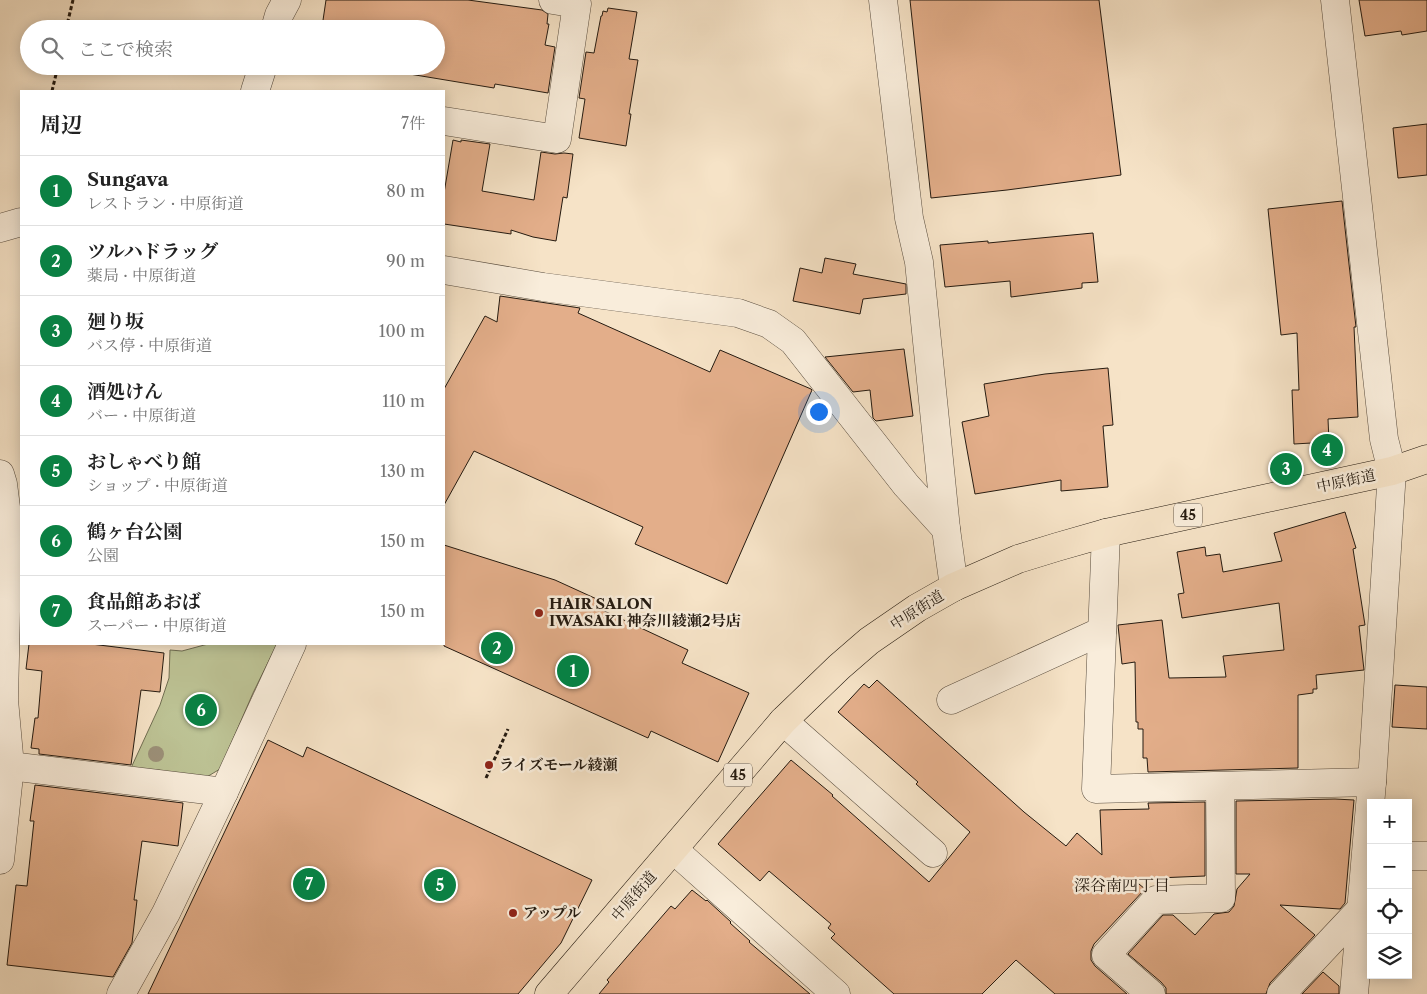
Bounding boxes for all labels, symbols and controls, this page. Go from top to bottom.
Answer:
search box [20,20,445,75]
icon: search [38,34,66,62]
text: ここで検索 [78,38,173,61]
text: 周辺 [40,112,82,137]
text: 7件 [401,113,425,133]
text: Sungava [87,168,169,191]
text: 1 [52,181,60,201]
text: 80 m [386,181,425,201]
text: レストラン · 中原街道 [87,193,244,213]
text: ツルハドラッグ [87,240,218,263]
text: 2 [51,251,61,271]
text: 90 m [386,251,425,271]
text: 薬局 · 中原街道 [87,265,196,285]
text: 廻り坂 [87,310,144,333]
text: 3 [51,321,61,341]
text: 100 m [379,321,425,341]
text: バス停 · 中原街道 [87,335,212,355]
text: 酒処けん [87,380,163,403]
text: 4 [51,391,61,411]
text: 110 m [382,391,425,411]
your location [806,399,832,425]
text: バー · 中原街道 [87,405,196,425]
pin: 4 [1311,431,1343,469]
text: おしゃべり館 [87,450,201,473]
pin: 3 [1270,450,1302,488]
text: 5 [52,461,60,481]
text: 130 m [380,461,425,481]
street label: 中原街道 [1315,465,1377,496]
text: ショップ · 中原街道 [87,475,228,495]
road number: 45 [1174,504,1202,526]
text: 鶴ヶ台公園 [87,520,182,543]
text: 6 [51,531,61,551]
text: 150 m [380,531,425,551]
text: 公園 [87,545,119,565]
street label: 中原街道 [886,586,947,634]
text: 食品館あおば [87,590,201,613]
place label: HAIR SALON IWASAKI 神奈川綾瀬2号店 [549,594,741,630]
text: 7 [52,601,60,621]
text: 150 m [380,601,425,621]
marker: HAIR SALON IWASAKI 神奈川綾瀬2号店 [533,607,545,619]
text: スーパー · 中原街道 [87,615,226,635]
pin: 2 [481,629,513,667]
pin: 1 [557,652,589,690]
pin: 6 [185,691,217,729]
place label: ライズモール綾瀬 [499,755,618,774]
marker: ライズモール綾瀬 [483,759,495,771]
road number: 45 [724,764,752,786]
map controls [1367,799,1412,979]
button: + [1367,799,1412,844]
button: − [1367,844,1412,889]
pin: 7 [293,865,325,903]
pin: 5 [424,866,456,904]
street label: 中原街道 [607,867,660,925]
district label: 深谷南四丁目 [1074,875,1170,895]
button: locate [1367,889,1412,934]
place label: アップル [523,903,581,922]
marker: アップル [507,907,519,919]
button: layers [1367,934,1412,979]

